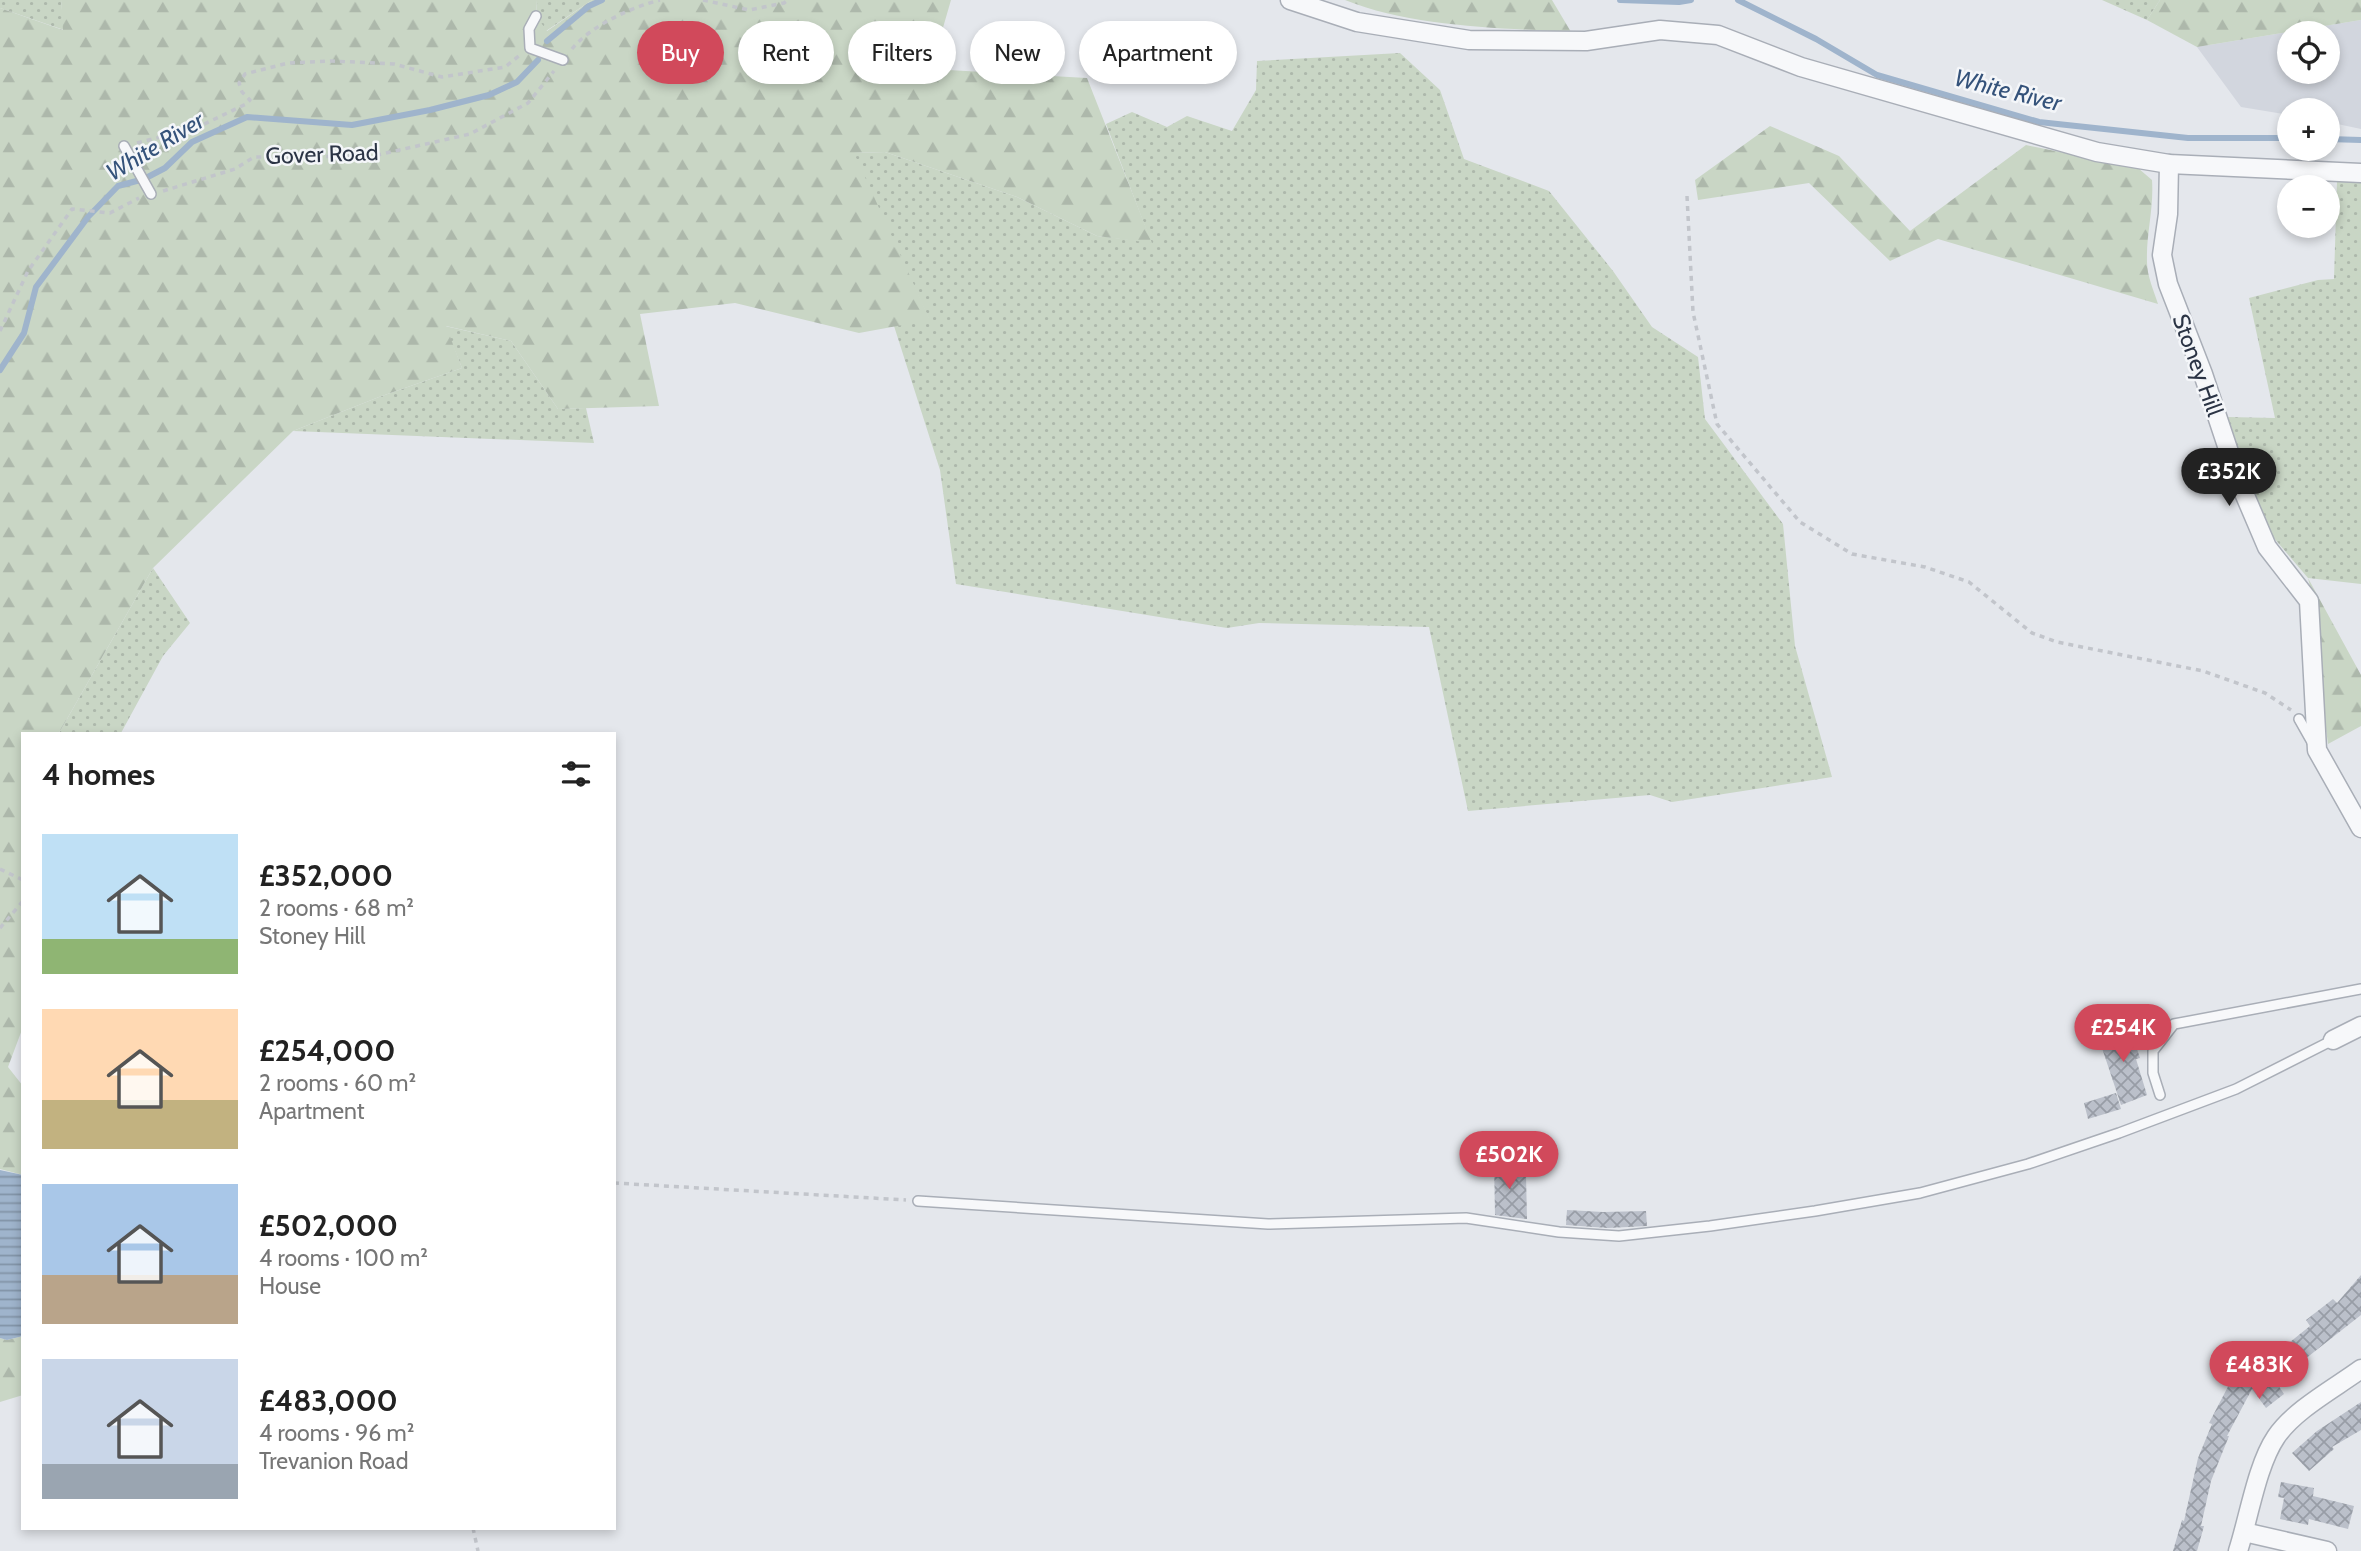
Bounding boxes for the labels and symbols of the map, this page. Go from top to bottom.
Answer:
water label: White River [1952,63,2066,118]
water label: White River [101,105,211,187]
street label: Gover Road [265,138,379,170]
street label: Stoney Hill [2167,310,2230,420]
pin: £352K [2180,448,2278,508]
pin: £254K [2074,1004,2172,1064]
pin: £502K [1460,1132,1558,1191]
pin: £483K [2210,1342,2308,1401]

